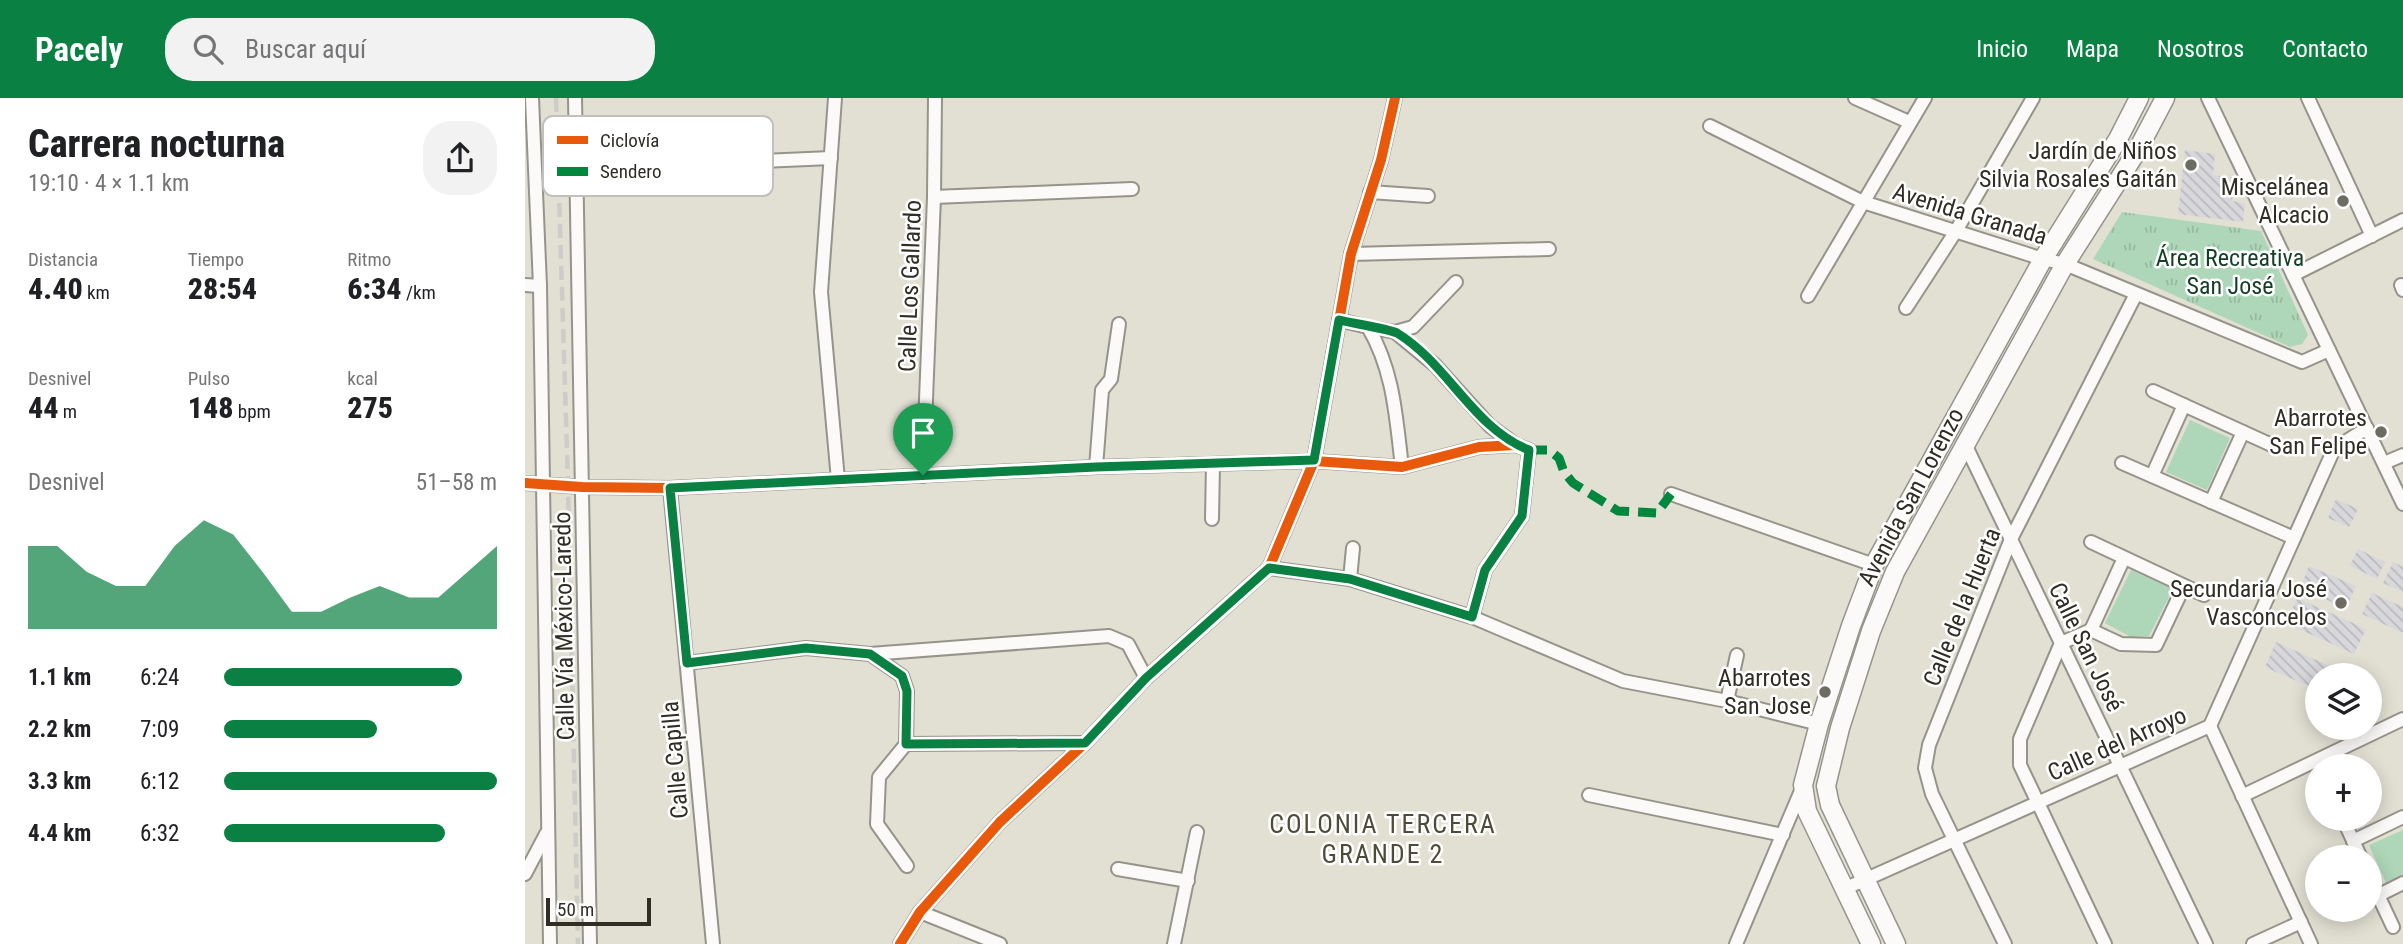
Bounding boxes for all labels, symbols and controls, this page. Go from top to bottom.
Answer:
search box [165,18,655,81]
text: Pacely [35,30,123,69]
icon: search [189,30,227,68]
text: Buscar aquí [245,34,366,64]
text: Inicio [1976,35,2028,63]
text: Mapa [2066,35,2119,63]
text: Nosotros [2157,35,2244,63]
text: Contacto [2282,35,2368,63]
legend [543,116,773,196]
button: share [423,121,497,195]
text: Carrera nocturna [28,122,285,166]
text: Ciclovía [600,129,659,152]
place label: Jardín de Niños Silvia Rosales Gaitán [1979,137,2177,193]
marker: Jardín de Niños Silvia Rosales Gaitán [2183,157,2199,173]
text: Sendero [600,160,661,183]
text: 19:10 · 4 × 1.1 km [28,170,189,197]
place label: Miscelánea Alcacio [2221,173,2329,229]
street label: Avenida Granada [1890,177,2050,251]
marker: Miscelánea Alcacio [2335,193,2351,209]
street label: Calle Los Gallardo [893,200,927,372]
park label: Área Recreativa San José [2156,244,2304,300]
text: Distancia [28,248,98,271]
text: Tiempo [188,248,244,271]
text: Ritmo [347,248,391,271]
text: 4.40 [28,271,83,306]
text: 28:54 [188,271,257,306]
text: 6:34 [347,271,402,306]
text: km [83,281,110,304]
text: /km [402,281,436,304]
text: Desnivel [28,367,91,390]
text: Pulso [188,367,230,390]
text: kcal [347,367,378,390]
text: 44 [28,390,59,425]
text: 148 [188,390,233,425]
text: 275 [347,390,393,425]
text: m [59,400,77,423]
text: bpm [233,400,271,423]
pin [893,403,953,475]
street label: Avenida San Lorenzo [1852,403,1970,591]
place label: Abarrotes San Felipe [2269,404,2367,460]
icon: arrive [904,414,942,452]
marker: Abarrotes San Felipe [2373,424,2389,440]
text: Desnivel [28,469,105,496]
text: 51–58 m [416,469,497,496]
street label: Calle Vía México-Laredo [548,511,580,741]
street label: Calle de la Huerta [1917,524,2007,690]
place label: Secundaria José Vasconcelos [2170,575,2327,631]
street label: Calle San José [2043,578,2129,716]
marker: Secundaria José Vasconcelos [2333,595,2349,611]
map controls [2305,663,2382,922]
button: layers [2305,663,2382,740]
text: 1.1 km [28,664,91,691]
text: 6:24 [140,664,179,691]
place label: Abarrotes San Jose [1718,664,1811,720]
marker: Abarrotes San Jose [1817,684,1833,700]
street label: Calle Capilla [656,700,694,820]
street label: Calle del Arroyo [2043,701,2191,787]
text: 2.2 km [28,716,91,743]
text: 7:09 [140,716,179,743]
button: + [2305,754,2382,831]
text: 3.3 km [28,768,91,795]
text: 6:12 [140,768,179,795]
district label: COLONIA TERCERA GRANDE 2 [1269,809,1497,869]
text: 4.4 km [28,820,91,847]
text: 6:32 [140,820,179,847]
button: − [2305,845,2382,922]
scale bar [546,895,651,927]
text: 50 m [557,898,594,921]

